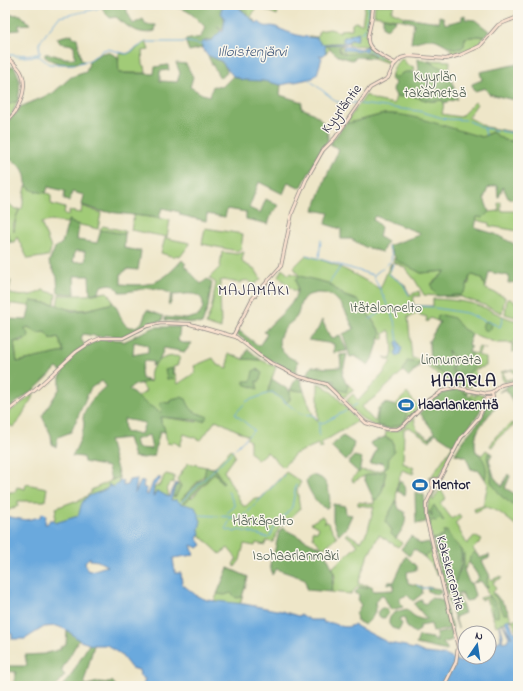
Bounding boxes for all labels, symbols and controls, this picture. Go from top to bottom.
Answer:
water label: Illoistenjärvi [217,41,288,63]
park label: Kyyrlän takametsä [404,67,466,104]
street label: Kyyrläntie [317,80,369,139]
district label: MAJAMÄKI [218,280,290,302]
park label: Itätalonpelto [350,298,422,319]
park label: Linnunrata [421,350,481,371]
district label: HAARLA [431,369,497,395]
place label: Haarlankenttä [418,395,499,416]
sports icon: Haarlankenttä [397,396,415,414]
place label: Mentor [432,475,471,496]
sports icon: Mentor [411,476,429,494]
park label: Härkäpelto [233,511,294,532]
street label: Kakskerrantie [430,533,470,613]
park label: Isohaarlanmäki [253,546,339,567]
north arrow [457,625,497,665]
text: N [474,628,484,645]

